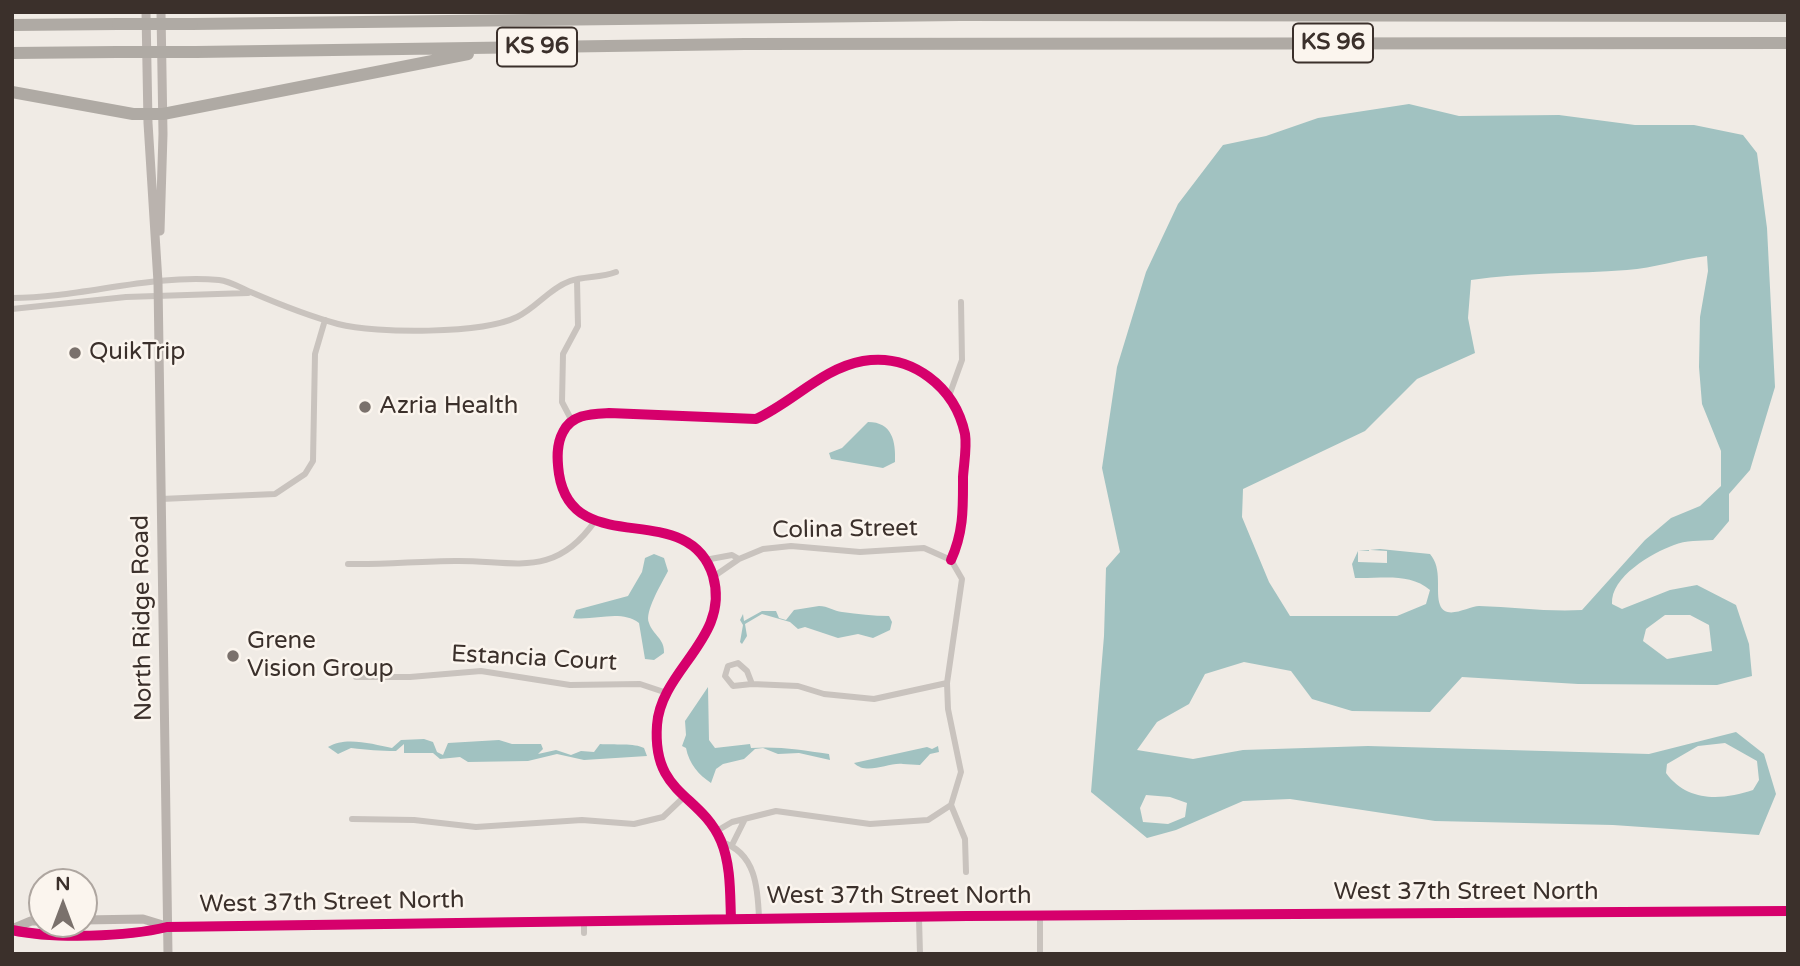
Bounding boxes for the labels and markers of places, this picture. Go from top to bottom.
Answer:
place label: QuikTrip [89,339,185,367]
marker: QuikTrip [67,345,83,361]
place label: Azria Health [379,393,518,421]
marker: Azria Health [357,399,373,415]
place label: Grene Vision Group [247,628,394,684]
marker: Grene Vision Group [225,648,241,664]

